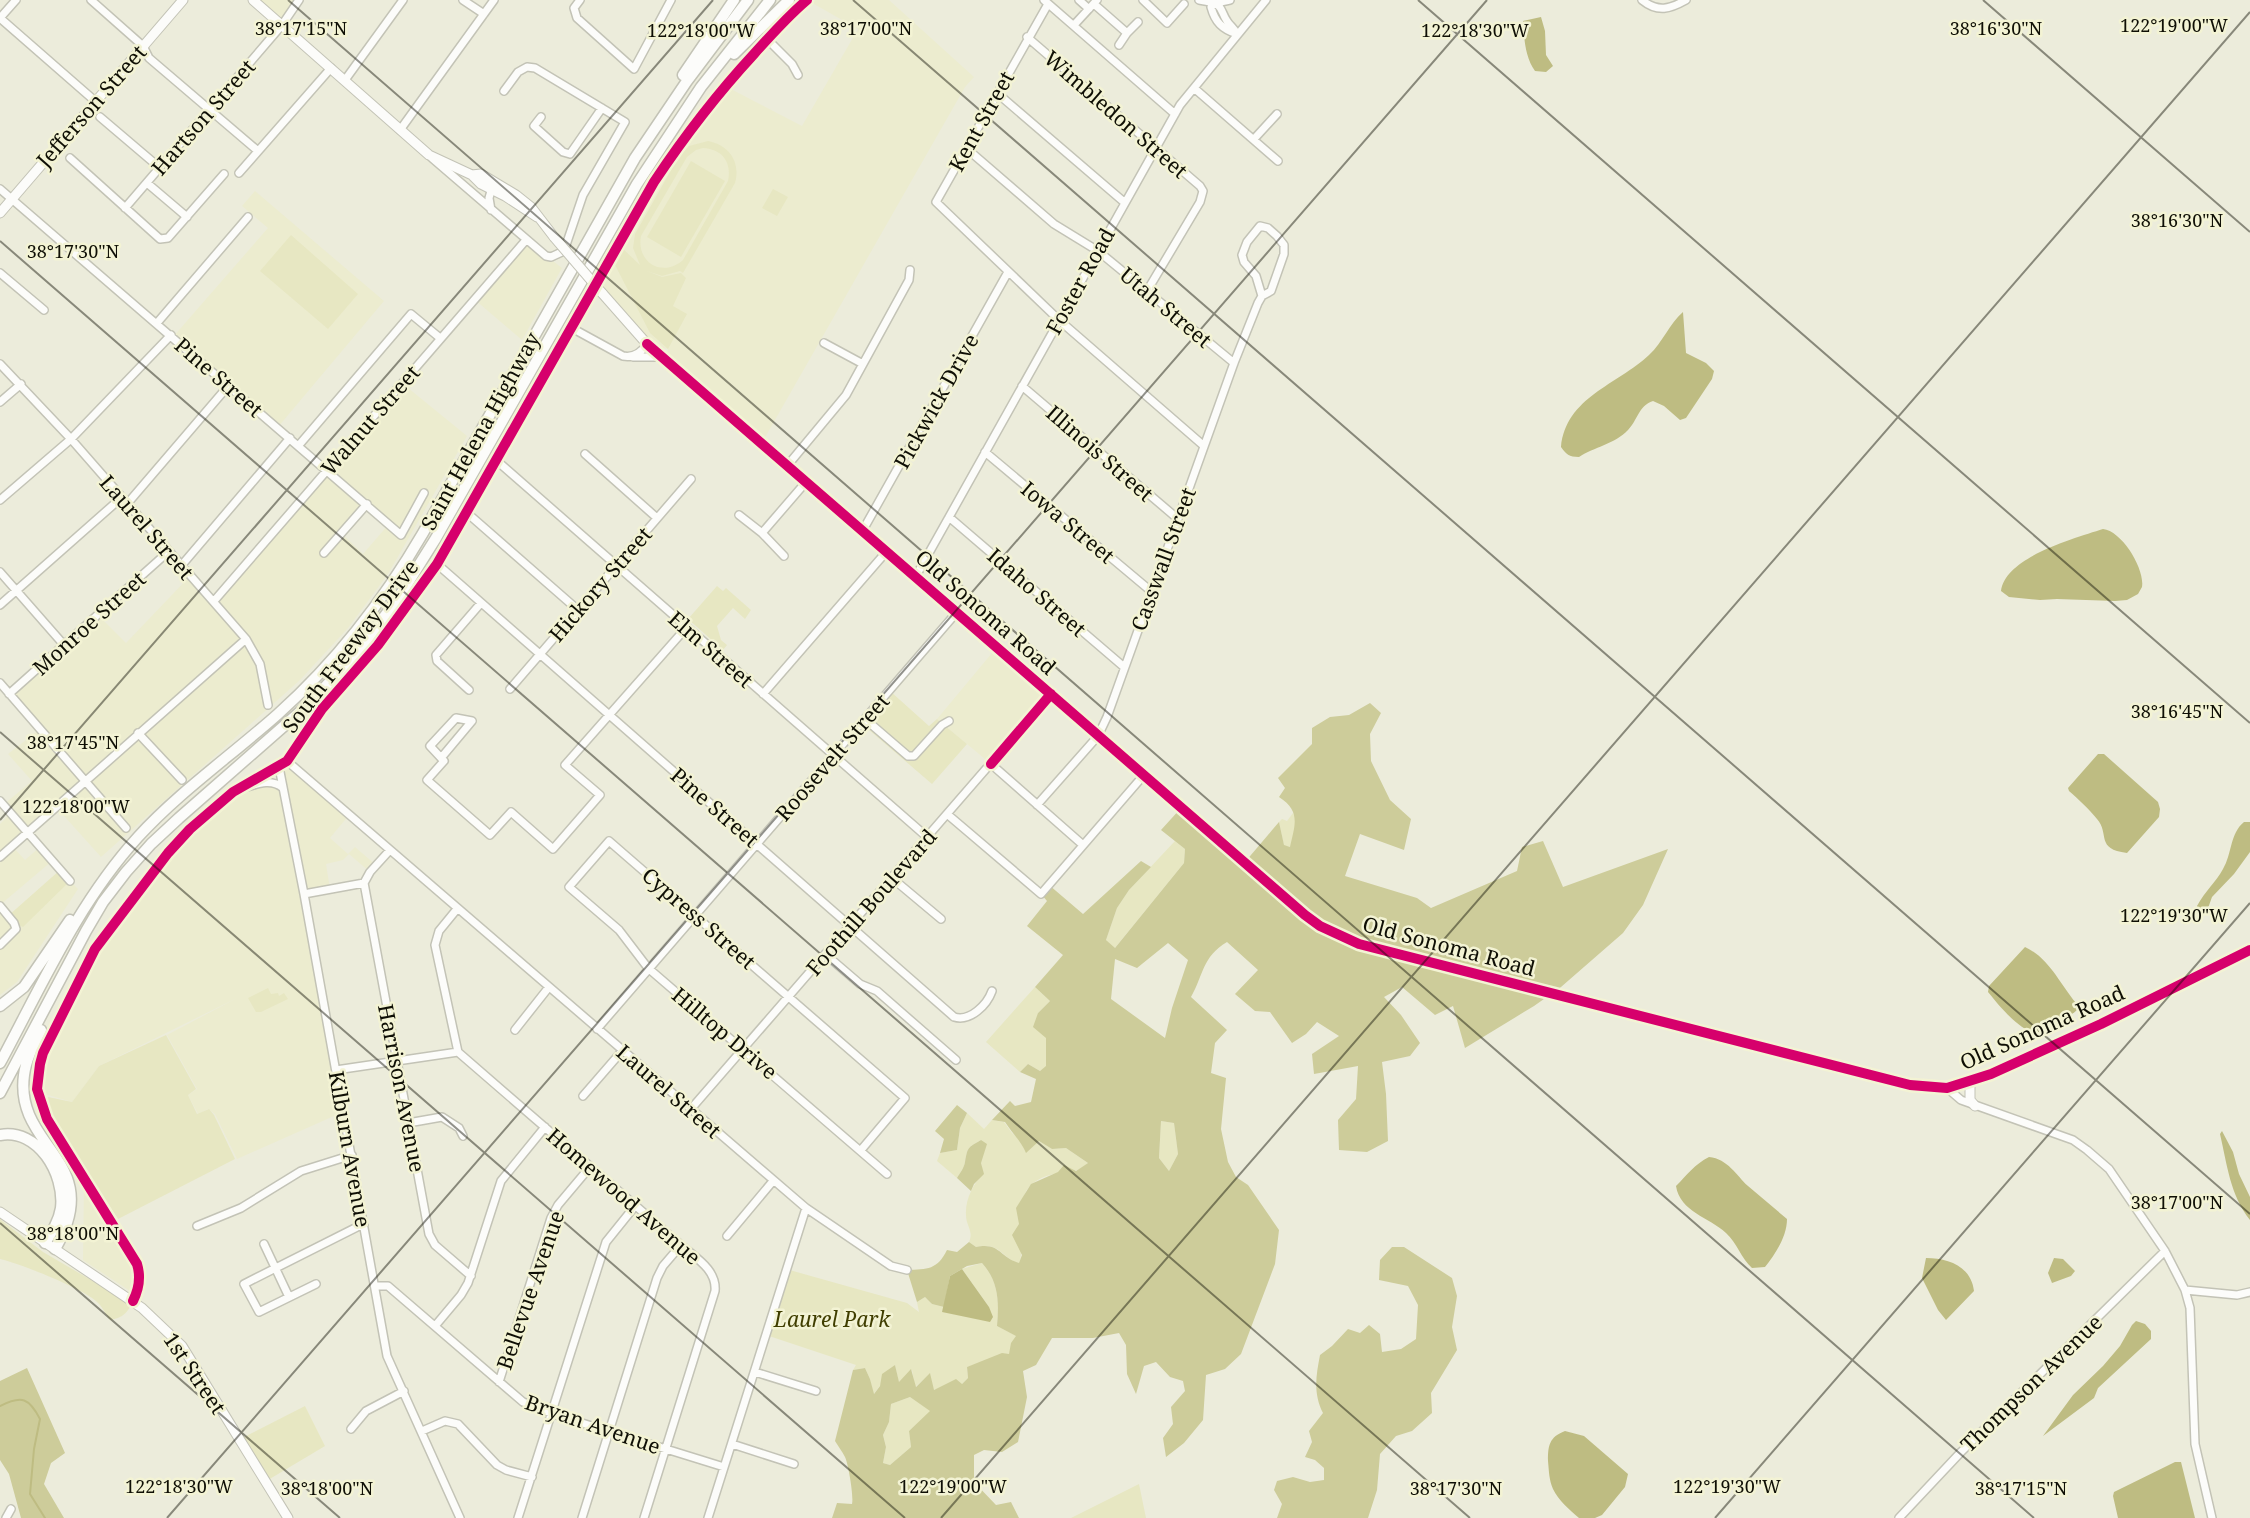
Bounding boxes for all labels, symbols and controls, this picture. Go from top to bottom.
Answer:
text: 122°19'00"W [2120,13,2228,37]
text: 38°17'15"N [255,16,348,40]
text: 38°17'00"N [820,16,913,40]
text: 38°16'30"N [1950,16,2043,40]
text: 122°18'00"W [647,18,755,42]
text: 122°18'30"W [1421,18,1529,42]
street label: Jefferson Street [29,39,152,174]
street label: Wimbledon Street [1038,44,1194,184]
street label: Hartson Street [145,53,261,181]
street label: Kent Street [942,66,1020,176]
text: 38°16'30"N [2131,208,2224,232]
street label: Foster Road [1039,223,1121,339]
text: 38°17'30"N [27,239,120,263]
street label: Utah Street [1114,260,1218,354]
street label: Saint Helena Highway [414,327,546,535]
street label: Pickwick Drive [887,329,985,473]
street label: Pine Street [169,331,269,423]
street label: Walnut Street [314,359,426,481]
street label: Illinois Street [1040,399,1160,507]
street label: Laurel Street [94,469,200,585]
street label: Iowa Street [1015,475,1121,569]
street label: Casswall Street [1124,483,1202,635]
street label: Hickory Street [542,521,658,647]
street label: Idaho Street [982,541,1092,643]
street label: Old Sonoma Road [910,543,1062,681]
street label: South Freeway Drive [276,554,424,738]
street label: Monroe Street [27,565,151,681]
street label: Elm Street [663,604,759,694]
street label: Roosevelt Street [769,687,895,827]
text: 38°16'45"N [2131,699,2224,723]
text: 38°17'45"N [27,730,120,754]
street label: Pine Street [665,761,765,853]
text: 122°18'00"W [22,794,130,818]
street label: Foothill Boulevard [800,823,942,981]
street label: Cypress Street [636,861,762,975]
text: 122°19'30"W [2120,903,2228,927]
street label: Old Sonoma Road [1360,910,1538,983]
street label: Old Sonoma Road [1955,978,2129,1076]
street label: Hilltop Drive [666,981,784,1085]
street label: Harrison Avenue [372,1002,432,1174]
street label: Laurel Street [611,1038,727,1144]
street label: Kilburn Avenue [322,1069,378,1229]
street label: Homewood Avenue [541,1121,707,1271]
text: 38°17'00"N [2131,1190,2224,1214]
street label: Bellevue Avenue [490,1207,570,1373]
text: 38°18'00"N [27,1221,120,1245]
park label: Laurel Park [773,1305,891,1333]
street label: Thompson Avenue [1954,1308,2108,1458]
street label: 1st Street [157,1327,233,1419]
street label: Bryan Avenue [522,1388,664,1460]
text: 122°18'30"W [125,1474,233,1498]
text: 122°19'00"W [899,1474,1007,1498]
text: 122°19'30"W [1673,1474,1781,1498]
text: 38°18'00"N [281,1476,374,1500]
text: 38°17'30"N [1410,1476,1503,1500]
text: 38°17'15"N [1975,1476,2068,1500]

